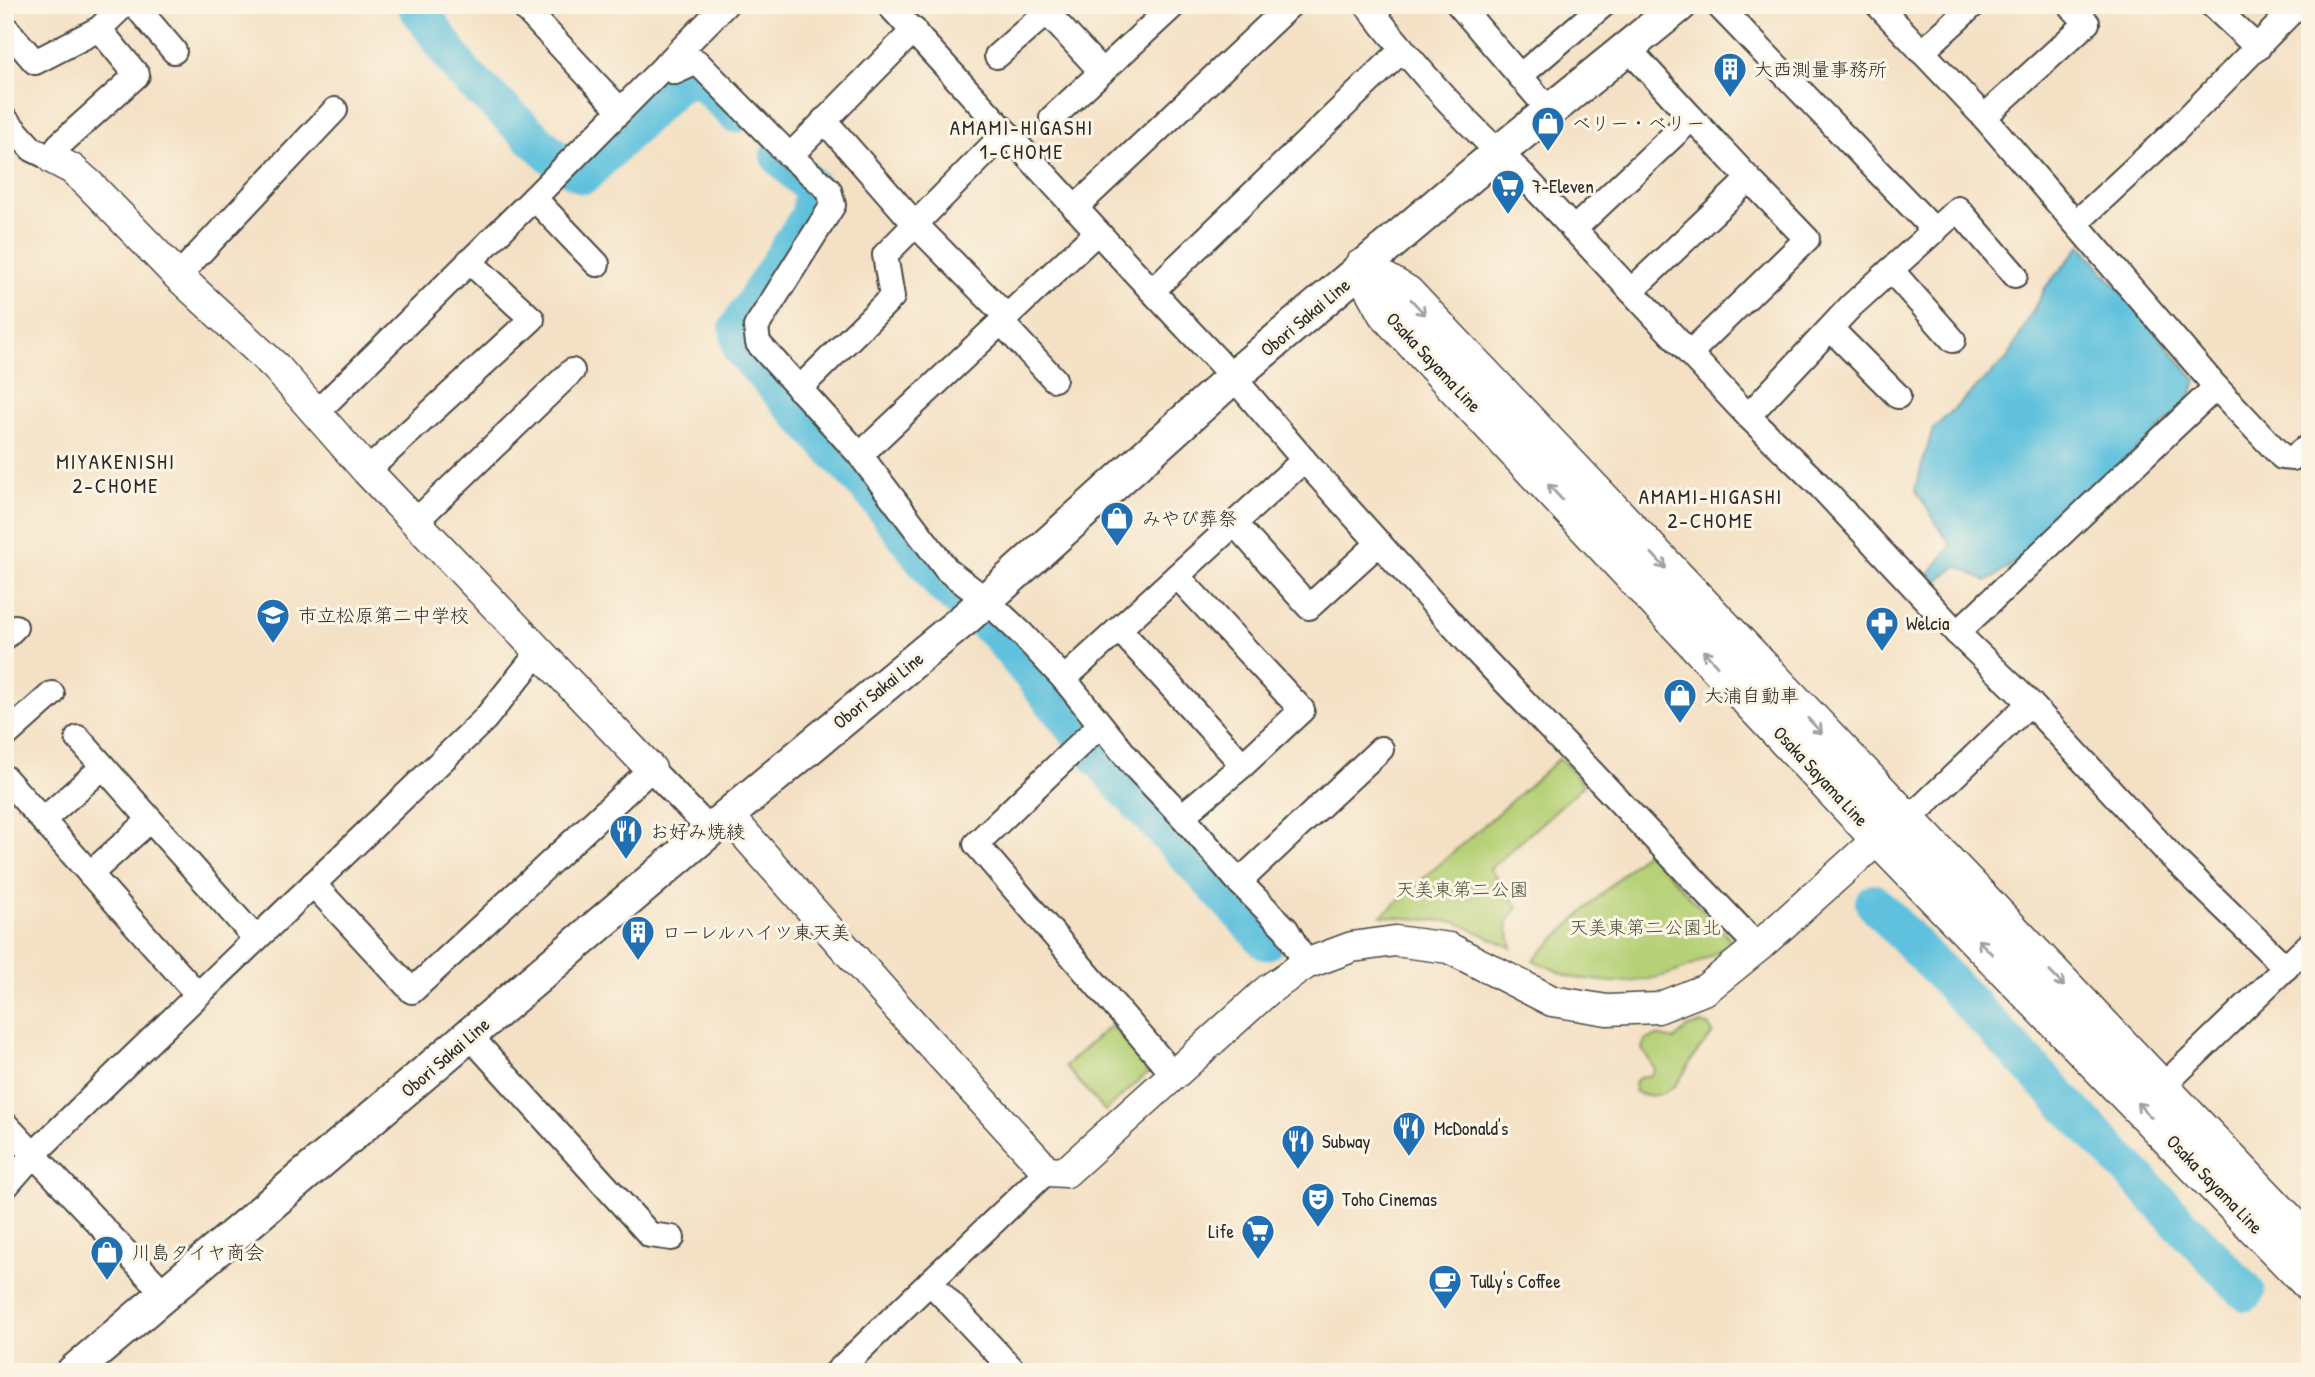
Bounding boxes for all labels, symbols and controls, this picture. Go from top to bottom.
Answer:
building icon: 大西測量事務所 [1711,50,1749,99]
place label: 大西測量事務所 [1754,56,1887,82]
shop icon: ベリー・ベリー [1529,104,1567,153]
place label: ベリー・ベリー [1572,110,1705,136]
district label: AMAMI-HIGASHI 1-CHOME [950,113,1094,166]
supermarket icon: 7-Eleven [1489,167,1527,216]
place label: 7-Eleven [1532,173,1594,199]
street label: Obori Sakai Line [1255,272,1356,362]
one-way arrow [1409,298,1426,315]
street label: Osaka Sayama Line [1381,306,1488,418]
district label: MIYAKENISHI 2-CHOME [56,447,176,500]
district label: AMAMI-HIGASHI 2-CHOME [1639,482,1783,535]
one-way arrow [1546,484,1563,501]
shop icon: みやび葬祭 [1098,499,1136,548]
place label: みやび葬祭 [1142,505,1237,531]
one-way arrow [1650,552,1667,569]
school or university icon: 市立松原第二中学校 [254,596,292,645]
place label: 市立松原第二中学校 [298,602,469,628]
pharmacy icon: Welcia [1863,604,1901,653]
place label: Welcia [1906,610,1950,636]
street label: Obori Sakai Line [827,645,929,735]
one-way arrow [1702,650,1719,667]
shop icon: 大浦自動車 [1661,676,1699,725]
place label: 大浦自動車 [1704,682,1799,708]
one-way arrow [1807,718,1824,735]
street label: Osaka Sayama Line [1768,720,1875,832]
restaurant icon: お好み焼綾 [607,812,645,861]
place label: お好み焼綾 [650,818,745,844]
park label: 天美東第二公園 [1395,876,1529,902]
building icon: ローレルハイツ東天美 [619,913,657,962]
park label: 天美東第二公園北 [1569,914,1721,940]
place label: ローレルハイツ東天美 [662,919,850,945]
one-way arrow [1977,939,1994,956]
one-way arrow [2049,971,2066,988]
street label: Obori Sakai Line [395,1011,495,1103]
one-way arrow [2135,1102,2152,1119]
restaurant icon: McDonald's [1390,1109,1428,1158]
place label: McDonald's [1434,1115,1508,1141]
restaurant icon: Subway [1279,1122,1317,1171]
place label: Subway [1322,1128,1370,1154]
street label: Osaka Sayama Line [2161,1129,2269,1240]
theatre icon: Toho Cinemas [1299,1180,1337,1229]
place label: Toho Cinemas [1342,1186,1437,1212]
supermarket icon: Life [1239,1212,1277,1261]
place label: Life [1208,1218,1234,1244]
shop icon: 川島タイヤ商会 [88,1233,126,1282]
place label: 川島タイヤ商会 [132,1239,264,1265]
cafe icon: Tully's Coffee [1426,1262,1464,1311]
place label: Tully's Coffee [1470,1268,1561,1294]

